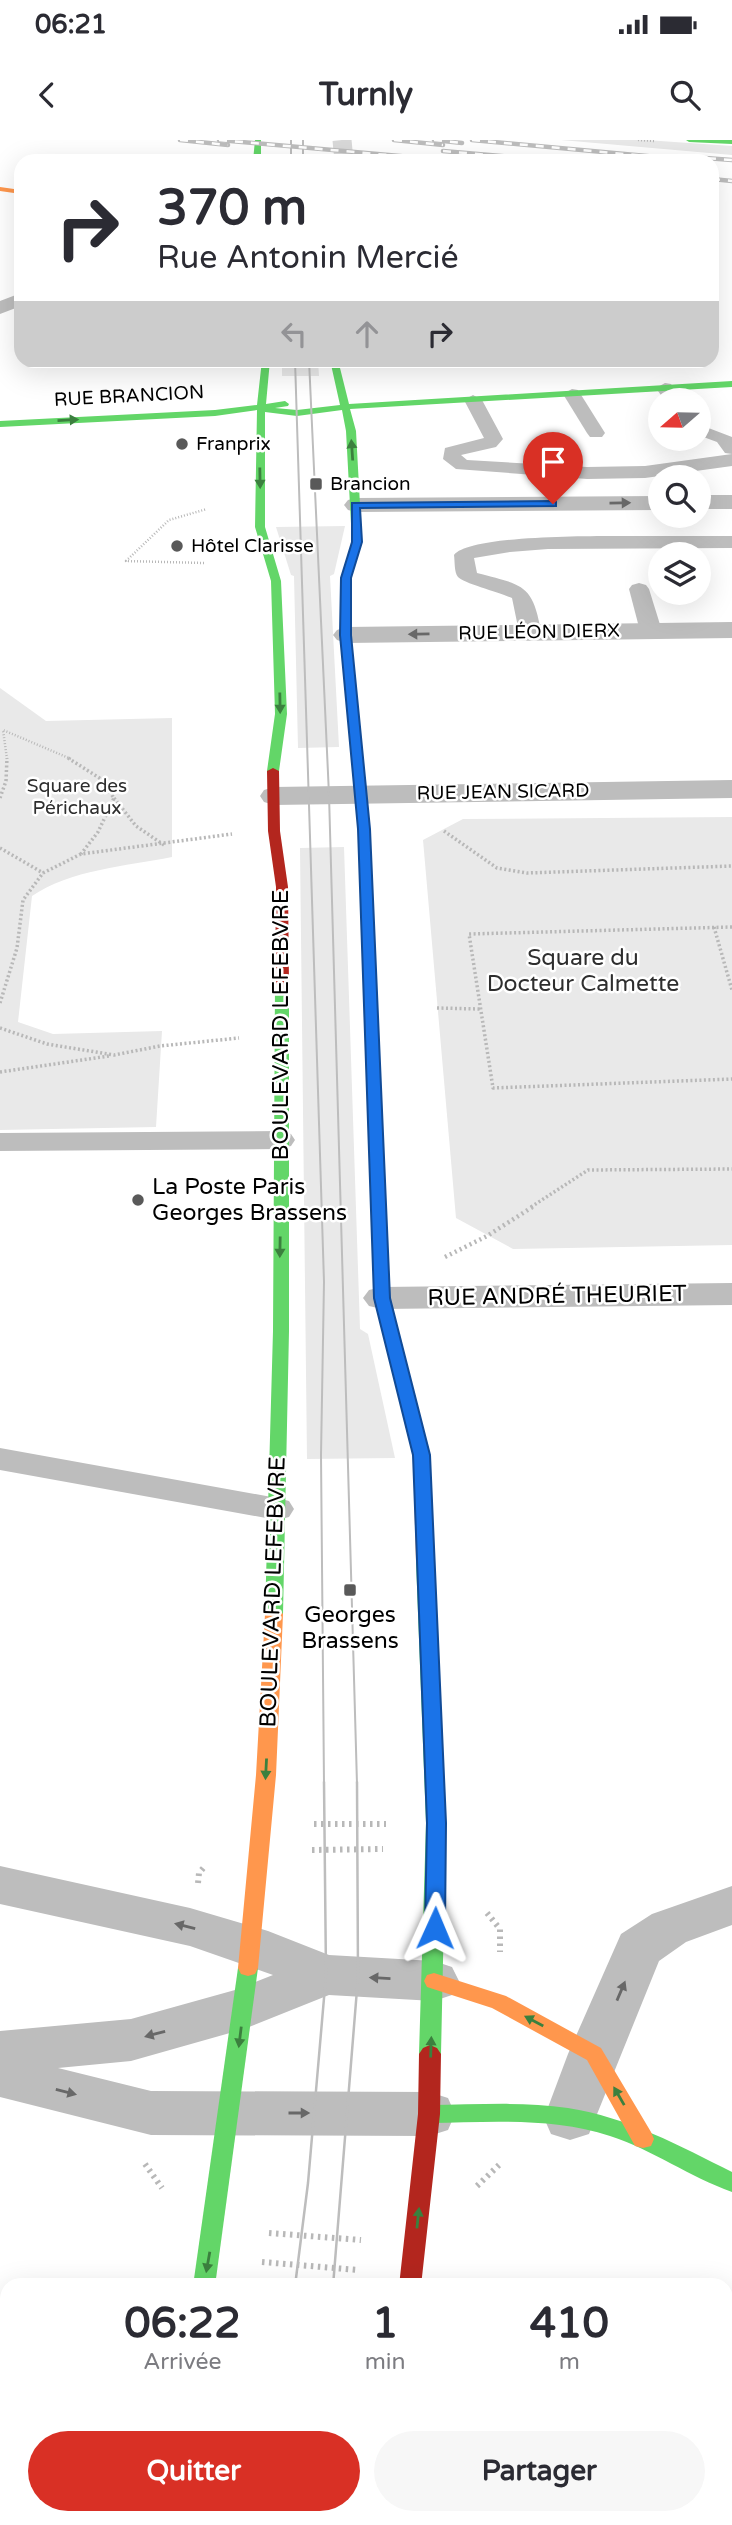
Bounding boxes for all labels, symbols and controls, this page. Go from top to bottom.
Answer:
text: 06:21 [35,9,107,40]
icon: back [28,76,66,114]
text: Turnly [319,76,413,114]
icon: search [666,76,704,114]
text: 370 m [157,179,307,238]
icon: right [42,182,133,273]
text: Rue Antonin Mercié [157,239,459,277]
icon: left [275,315,313,353]
icon: ahead [348,315,386,353]
icon: right [421,315,459,353]
street label: RUE BRANCION [53,381,205,411]
north arrow [648,388,710,452]
map controls [648,388,711,605]
one-way arrow [57,415,79,426]
pin [523,432,583,504]
place label: Franprix [196,433,271,455]
marker: Franprix [174,436,190,452]
one-way arrow [346,438,357,460]
icon: arrive [534,443,572,481]
button: search [648,465,711,528]
one-way arrow [254,467,265,489]
place label: Brancion [330,473,411,495]
marker: Brancion [308,476,324,492]
one-way arrow [609,497,631,509]
place label: Hôtel Clarisse [191,535,314,557]
marker: Hôtel Clarisse [169,538,185,554]
button: layers [648,542,711,605]
street label: RUE LÉON DIERX [458,620,620,644]
one-way arrow [408,628,430,640]
one-way arrow [275,692,286,714]
park label: Square des Périchaux [27,775,127,819]
street label: RUE JEAN SICARD [417,779,589,805]
street label: BOULEVARD LEFEBVRE [267,890,295,1160]
park label: Square du Docteur Calmette [487,944,679,998]
place label: La Poste Paris Georges Brassens [152,1173,347,1227]
marker: La Poste Paris Georges Brassens [130,1192,146,1208]
one-way arrow [274,1237,286,1259]
street label: RUE ANDRÉ THEURIET [427,1280,687,1312]
street label: BOULEVARD LEFEBVRE [254,1456,292,1728]
marker: Georges Brassens [342,1582,358,1598]
place label: Georges Brassens [301,1601,399,1655]
one-way arrow [260,1758,271,1780]
position arrow [398,1891,472,1965]
one-way arrow [174,1920,196,1931]
one-way arrow [369,1972,391,1983]
one-way arrow [615,1981,627,2001]
one-way arrow [524,2015,544,2027]
one-way arrow [235,2026,246,2048]
one-way arrow [144,2029,166,2040]
one-way arrow [426,2036,437,2058]
one-way arrow [55,2086,77,2097]
one-way arrow [612,2087,625,2106]
one-way arrow [288,2107,310,2119]
one-way arrow [413,2207,424,2229]
one-way arrow [202,2251,213,2273]
text: 06:22 [124,2298,241,2349]
text: 1 [372,2298,398,2349]
text: 410 [530,2298,609,2349]
text: Arrivée [143,2348,222,2376]
text: min [365,2348,406,2376]
text: m [559,2348,580,2376]
button: Quitter [28,2431,360,2511]
button: Partager [374,2431,705,2511]

